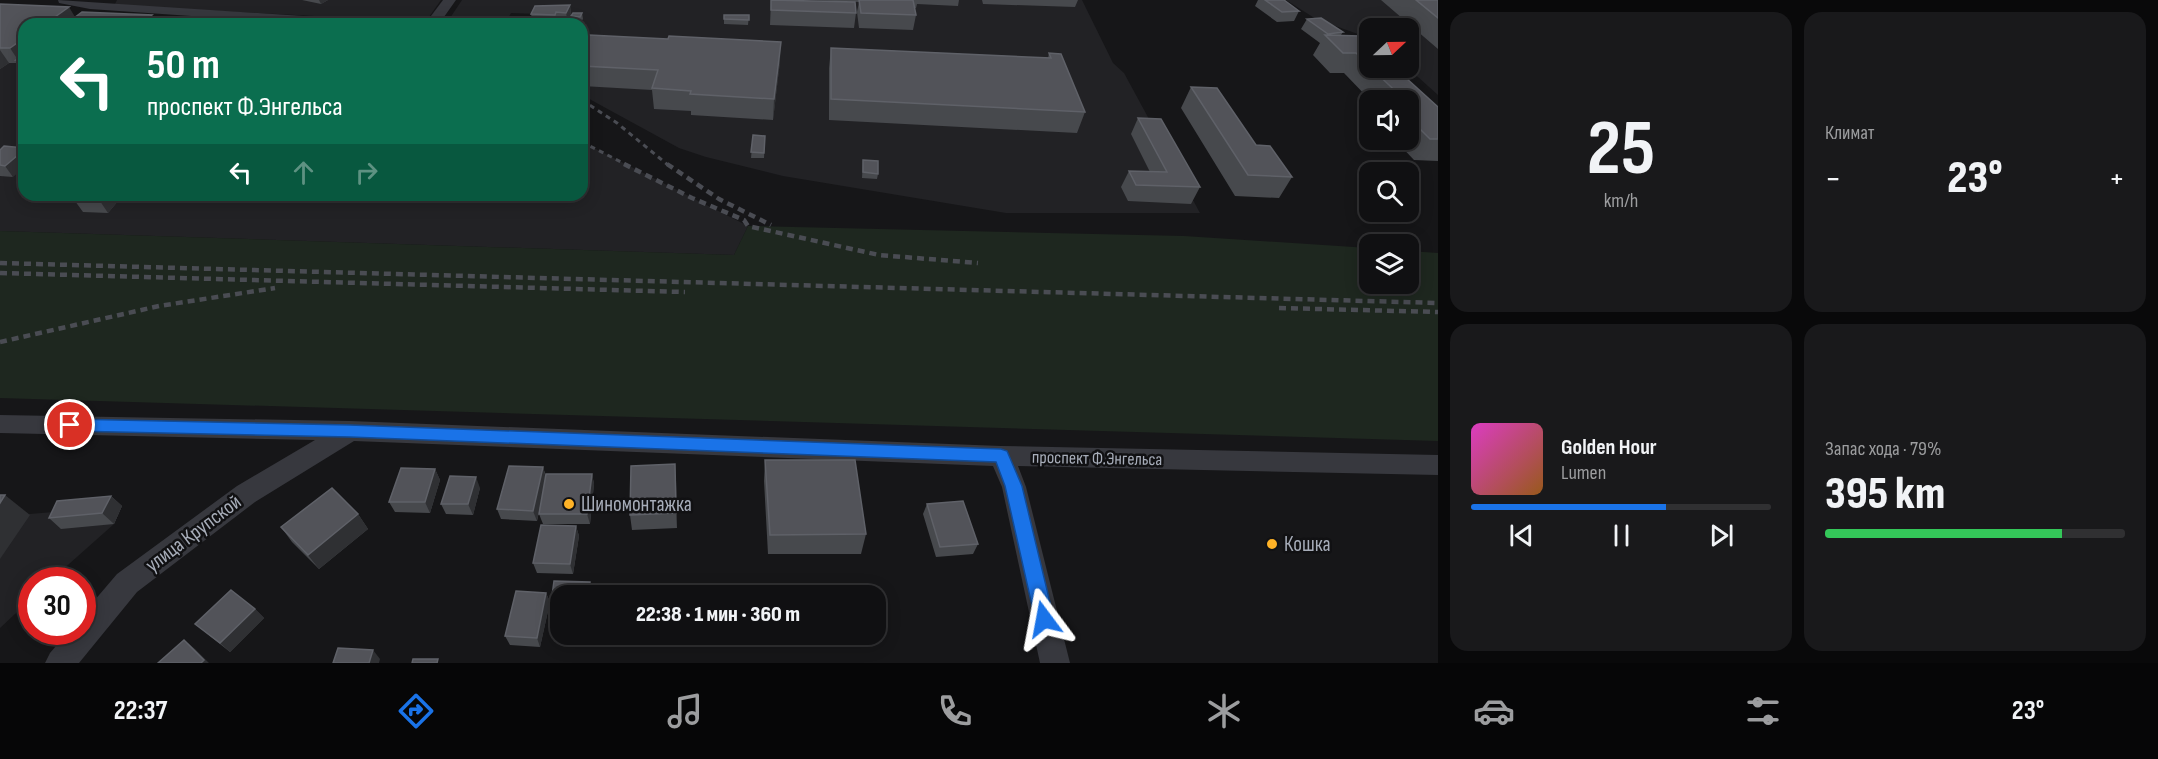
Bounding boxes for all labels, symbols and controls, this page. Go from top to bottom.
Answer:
north arrow [1359,18,1419,78]
map controls [1359,18,1419,294]
text: 50 m [147,40,220,91]
icon: left [48,42,126,120]
button: sound [1359,90,1419,150]
text: проспект Ф.Энгельса [147,91,343,123]
text: 25 [1587,103,1655,196]
text: Климат [1825,121,1875,145]
text: 23° [1947,151,2003,206]
icon: left [224,156,257,189]
icon: ahead [287,156,320,189]
icon: right [350,156,383,189]
text: − [1825,159,1841,199]
text: + [2109,159,2125,199]
button: search [1359,162,1419,222]
text: km/h [1604,189,1638,213]
button: layers [1359,234,1419,294]
pin [44,399,95,450]
icon: arrive [53,408,86,441]
text: Golden Hour [1561,434,1657,461]
text: Запас хода · 79% [1825,437,1941,461]
street label: проспект Ф.Энгельса [1032,447,1162,470]
text: Lumen [1561,461,1606,485]
text: 395 km [1825,467,1945,522]
street label: улица Крупской [141,489,246,577]
place label: Шиномонтажка [581,492,692,517]
marker: Шиномонтажка [562,497,576,511]
icon: previous [1505,519,1538,552]
icon: pause [1605,519,1638,552]
icon: next [1705,519,1738,552]
place label: Кошка [1284,532,1331,557]
marker: Кошка [1265,537,1279,551]
speed limit sign: 30 [18,567,96,645]
position arrow [1012,587,1076,651]
text: 22:38 · 1 мин · 360 m [636,601,800,628]
icon: directions [395,690,437,732]
icon: music [664,690,706,732]
icon: phone [934,690,976,732]
icon: climate [1203,690,1245,732]
icon: car [1473,690,1515,732]
icon: filters [1742,690,1784,732]
text: 22:37 [114,695,167,727]
text: 23° [2012,695,2044,727]

